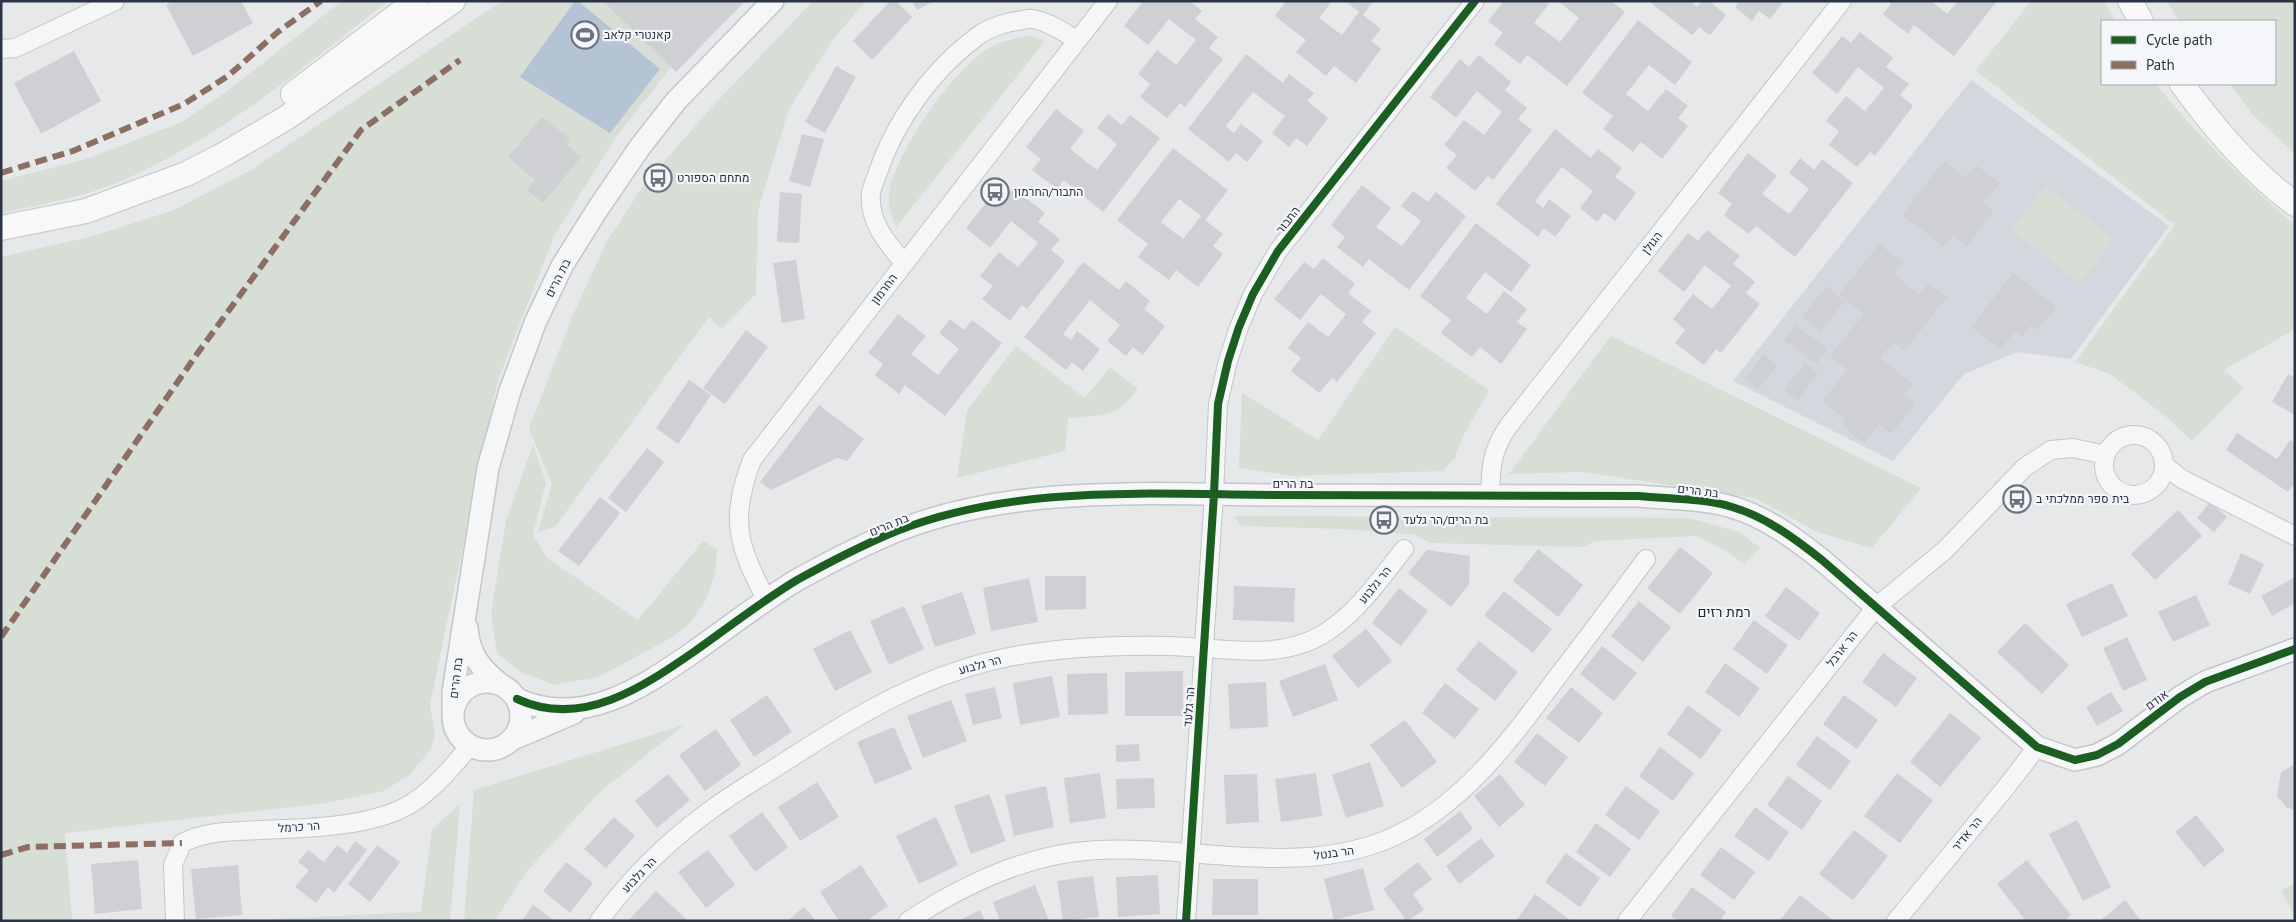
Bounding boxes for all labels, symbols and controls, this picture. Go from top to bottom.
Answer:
sports icon: קאנטרי קלאב [570,20,600,50]
legend [2101,20,2276,85]
place label: קאנטרי קלאב [604,27,671,42]
text: Cycle path [2146,30,2212,49]
text: Path [2146,55,2175,74]
bus stop icon: מתחם הספורט [643,163,673,193]
place label: מתחם הספורט [677,170,749,185]
bus stop icon: התבור/החרמון [980,177,1010,207]
place label: התבור/החרמון [1014,184,1083,199]
street label: התבור [1272,203,1303,236]
street label: הגולן [1638,228,1665,257]
street label: בת הרים [542,255,574,300]
street label: החרמון [867,270,900,307]
street label: בת הרים [1272,476,1314,491]
street label: בת הרים [1677,481,1720,501]
bus stop icon: בית ספר ממלכתי ב [2002,484,2032,514]
place label: בית ספר ממלכתי ב [2036,491,2130,506]
bus stop icon: בת הרים/הר גלעד [1369,505,1399,535]
street label: בת הרים [867,510,911,539]
place label: בת הרים/הר גלעד [1403,512,1489,527]
street label: הר גלבוע [1355,563,1394,606]
district label: רמת רזים [1697,603,1751,621]
street label: הר ארבל [1823,627,1861,670]
street label: הר גלבוע [957,652,1003,677]
street label: בת הרים [446,656,466,699]
street label: הר גלעד [1180,686,1197,728]
street label: אודם [2142,686,2171,713]
street label: הר אדיר [1948,814,1985,854]
street label: הר כרמל [277,818,321,835]
street label: הר בנטל [1313,842,1355,863]
street label: הר גלבוע [618,854,659,896]

